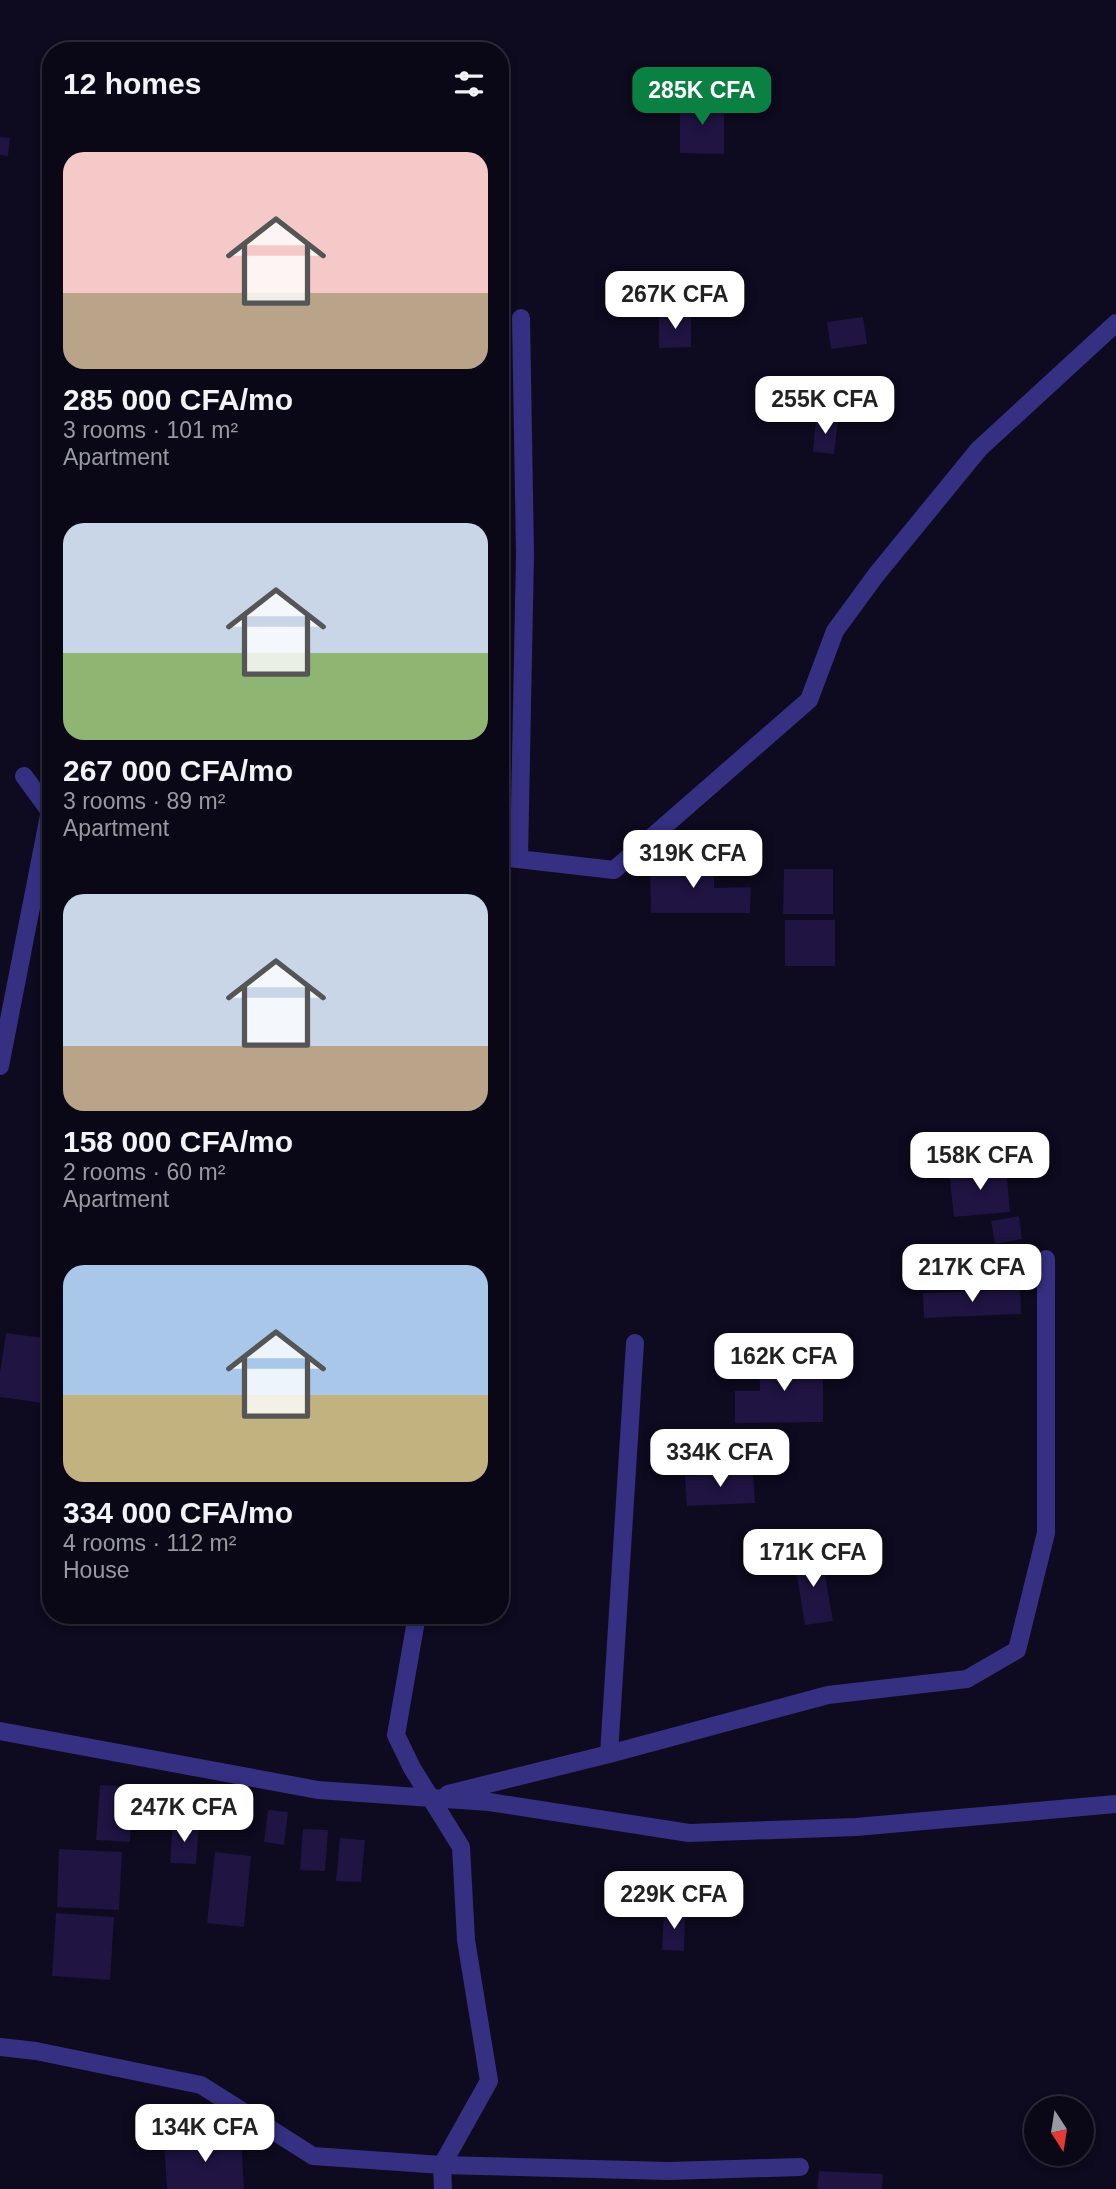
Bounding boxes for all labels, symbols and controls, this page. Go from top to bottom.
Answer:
icon: filters [450,65,488,103]
text: 12 homes [63,67,201,100]
pin: 285K CFA [630,68,774,127]
text: 285K CFA [648,77,756,103]
icon: home [213,198,339,324]
pin: 267K CFA [603,272,747,331]
text: 267K CFA [621,281,729,307]
pin: 255K CFA [753,376,897,436]
text: 285 000 CFA/mo [63,383,293,416]
text: 255K CFA [771,386,879,412]
text: 3 rooms · 101 m² [63,417,238,443]
text: Apartment [63,444,169,470]
icon: home [213,569,339,695]
text: 267 000 CFA/mo [63,754,293,787]
text: 3 rooms · 89 m² [63,788,225,814]
text: Apartment [63,815,169,841]
pin: 319K CFA [621,830,765,890]
text: 319K CFA [639,840,747,866]
icon: home [213,940,339,1066]
text: 158 000 CFA/mo [63,1125,293,1158]
pin: 158K CFA [908,1132,1052,1192]
text: 158K CFA [926,1142,1034,1168]
text: 2 rooms · 60 m² [63,1159,225,1185]
text: Apartment [63,1186,169,1212]
pin: 217K CFA [900,1244,1044,1304]
text: 217K CFA [918,1254,1026,1280]
icon: home [213,1311,339,1437]
pin: 162K CFA [712,1334,856,1393]
text: 162K CFA [730,1343,838,1369]
pin: 334K CFA [648,1430,792,1489]
text: 334K CFA [666,1439,774,1465]
text: 334 000 CFA/mo [63,1496,293,1529]
text: 4 rooms · 112 m² [63,1530,236,1556]
pin: 171K CFA [741,1530,885,1589]
text: 171K CFA [759,1539,867,1565]
text: House [63,1557,129,1583]
pin: 247K CFA [112,1784,256,1844]
text: 247K CFA [130,1794,238,1820]
pin: 229K CFA [602,1871,746,1931]
text: 229K CFA [620,1881,728,1907]
north arrow [1024,2096,1094,2166]
map controls [1024,2096,1094,2166]
pin: 134K CFA [133,2104,277,2164]
text: 134K CFA [151,2114,259,2140]

